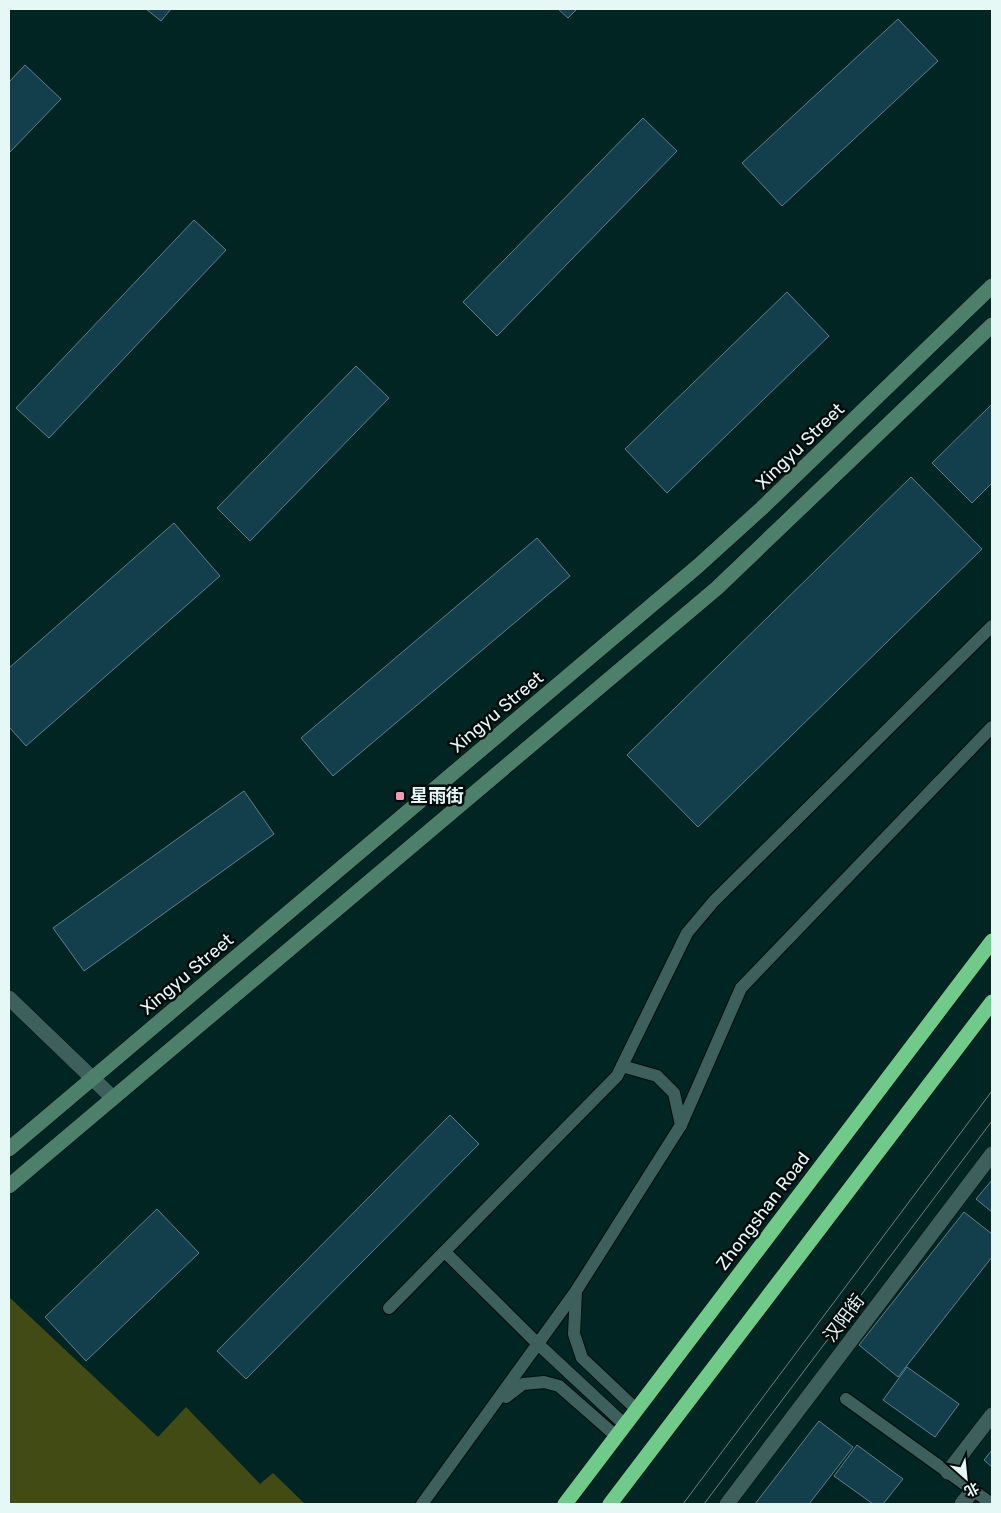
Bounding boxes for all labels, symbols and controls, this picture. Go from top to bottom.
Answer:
street label: Xingyu Street [751,398,849,494]
street label: Xingyu Street [446,667,548,757]
place label: 星雨街 [410,785,464,807]
marker: 星雨街 [394,790,406,802]
street label: Xingyu Street [136,929,238,1019]
street label: Zhongshan Road [712,1148,814,1274]
street label: 汉阳街 [819,1290,869,1346]
north arrow [941,1453,991,1503]
text: 北 [962,1478,982,1500]

